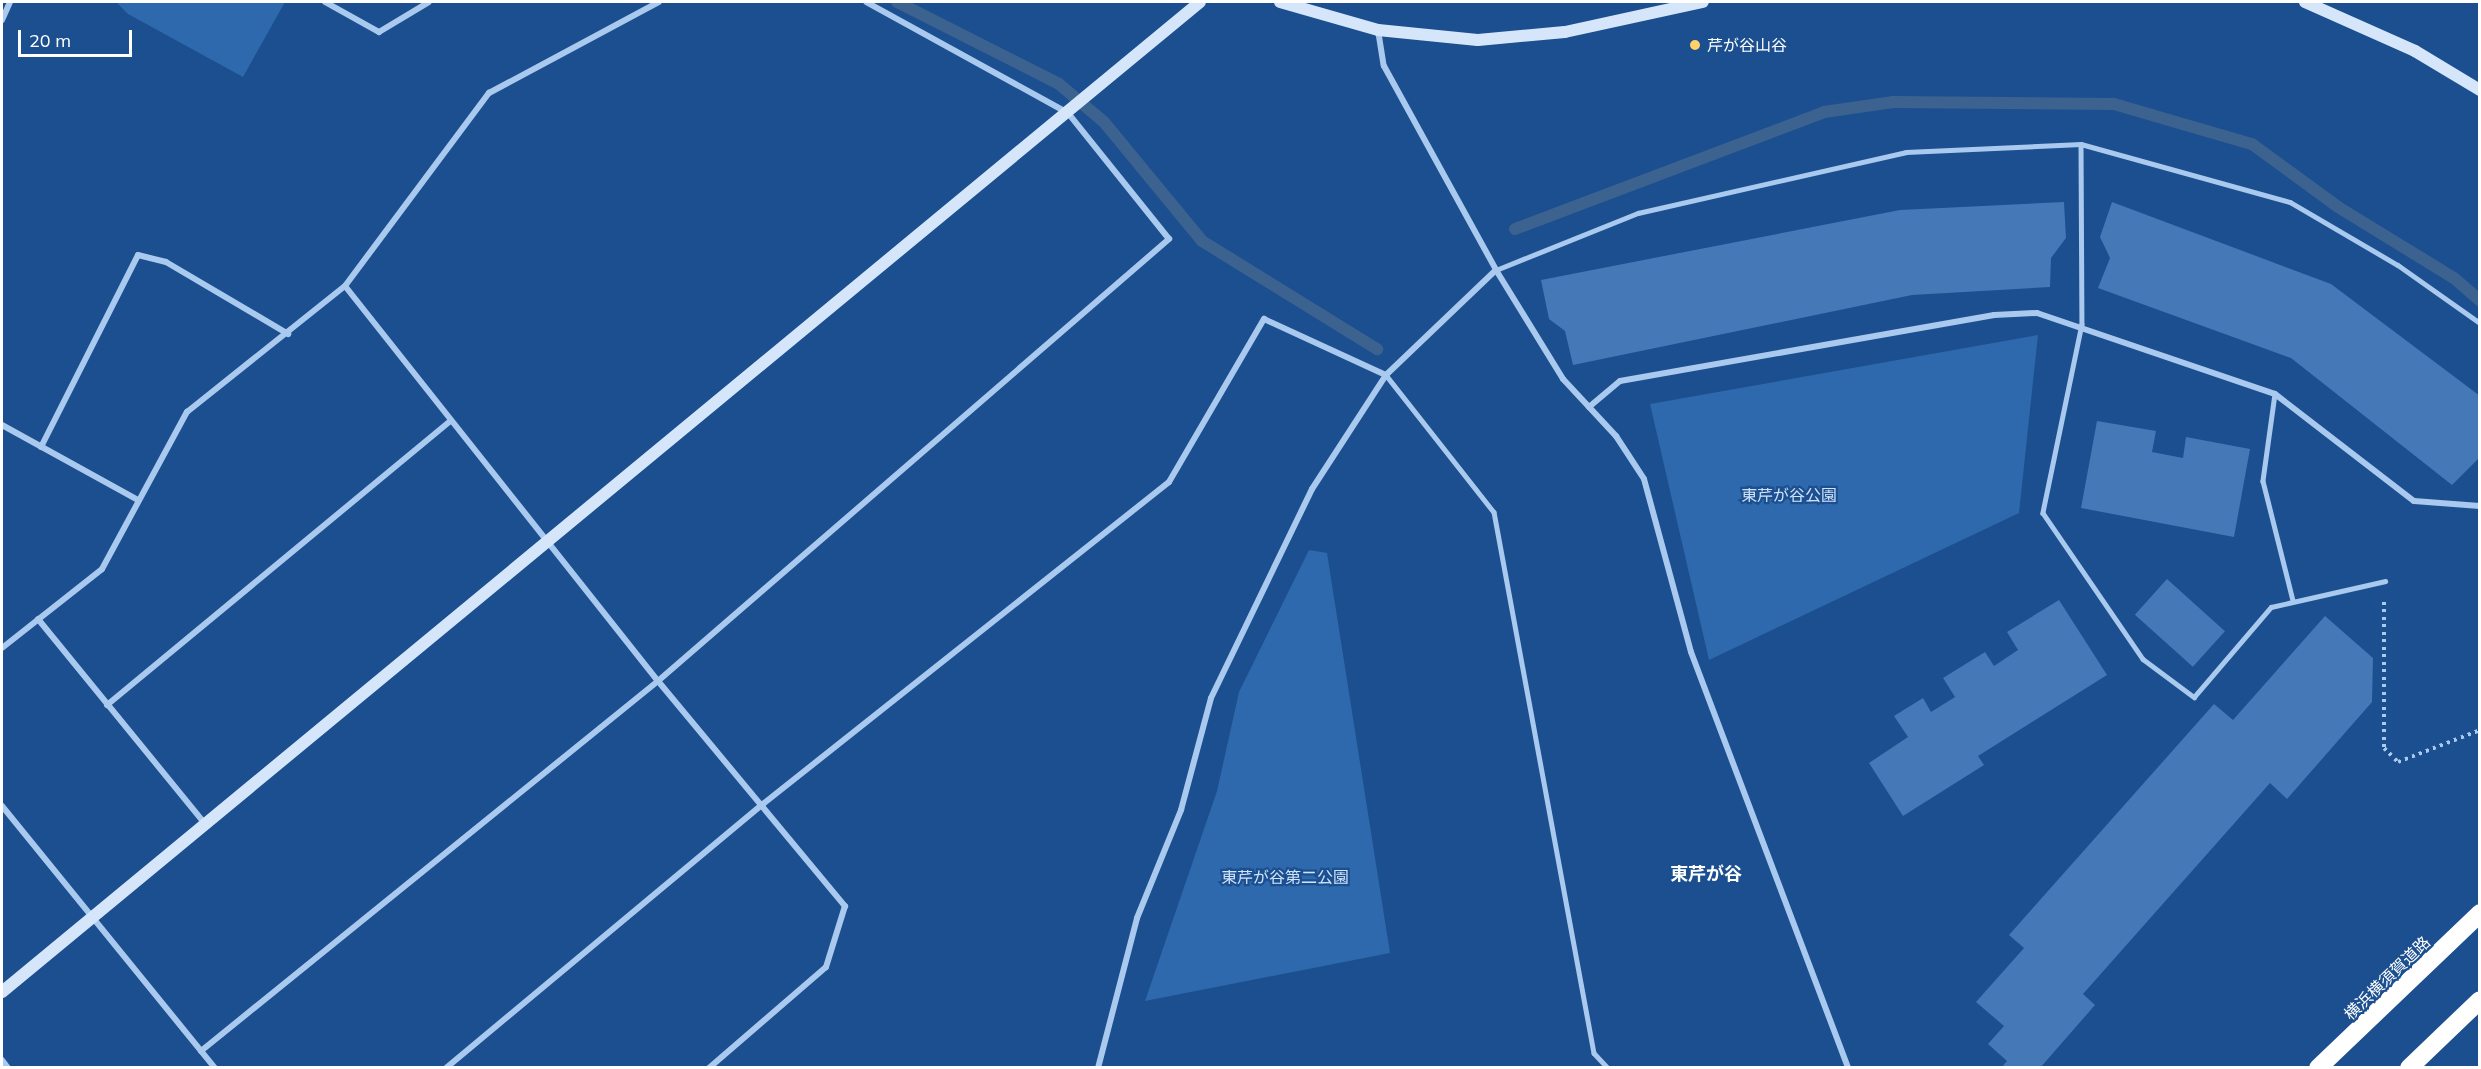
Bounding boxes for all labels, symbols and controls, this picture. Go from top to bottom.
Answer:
scale bar [21,18,135,56]
text: 20 m [29,29,71,52]
place label: 芹が谷山谷 [1707,35,1787,55]
marker: 芹が谷山谷 [1688,38,1702,52]
park label: 東芹が谷公園 [1741,485,1837,505]
district label: 東芹が谷 [1670,863,1742,885]
park label: 東芹が谷第二公園 [1221,867,1349,887]
street label: 横浜横須賀道路 [2340,932,2434,1024]

